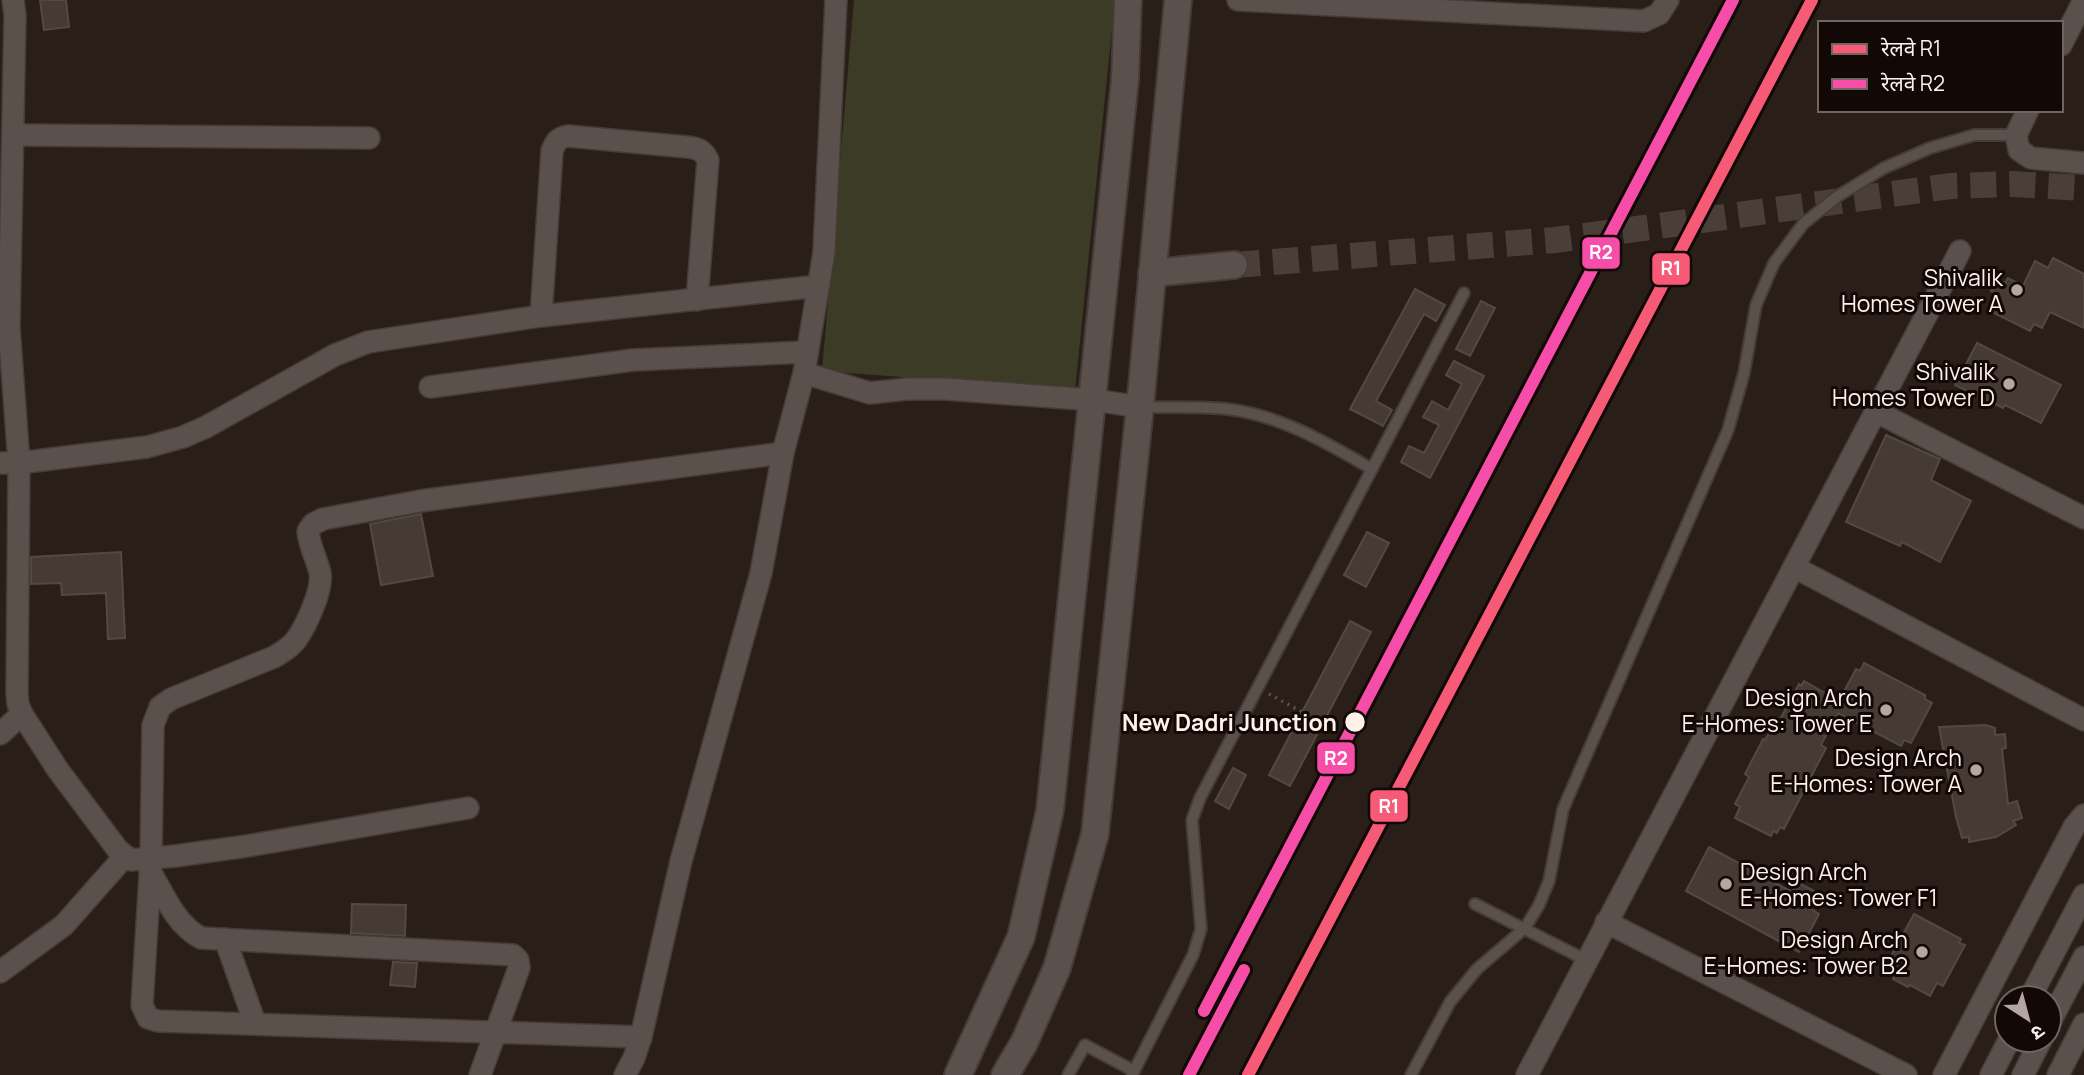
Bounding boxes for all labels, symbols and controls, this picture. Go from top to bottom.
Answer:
legend [1818,21,2063,112]
text: रेलवे R1 [1880,34,1941,62]
text: रेलवे R2 [1880,69,1945,97]
line badge: R2 [1581,236,1621,270]
text: R2 [1589,239,1613,265]
line badge: R1 [1651,252,1691,286]
text: R1 [1661,255,1681,281]
place label: Shivalik Homes Tower A [1841,261,2004,319]
marker: Shivalik Homes Tower A [2009,282,2025,298]
place label: Shivalik Homes Tower D [1832,355,1996,413]
marker: Shivalik Homes Tower D [2001,376,2017,392]
place label: Design Arch E-Homes: Tower E [1682,681,1872,739]
marker: Design Arch E-Homes: Tower E [1878,702,1894,718]
place label: New Dadri Junction [1122,706,1337,738]
marker: New Dadri Junction [1343,710,1367,734]
line badge: R2 [1316,741,1356,775]
place label: Design Arch E-Homes: Tower A [1770,741,1962,799]
text: R2 [1324,745,1348,771]
marker: Design Arch E-Homes: Tower A [1968,762,1984,778]
line badge: R1 [1369,789,1409,823]
text: R1 [1379,793,1399,819]
place label: Design Arch E-Homes: Tower F1 [1740,855,1938,913]
marker: Design Arch E-Homes: Tower F1 [1718,876,1734,892]
place label: Design Arch E-Homes: Tower B2 [1704,923,1908,981]
marker: Design Arch E-Homes: Tower B2 [1914,944,1930,960]
north arrow [1993,984,2063,1054]
text: उ [2025,1019,2050,1047]

